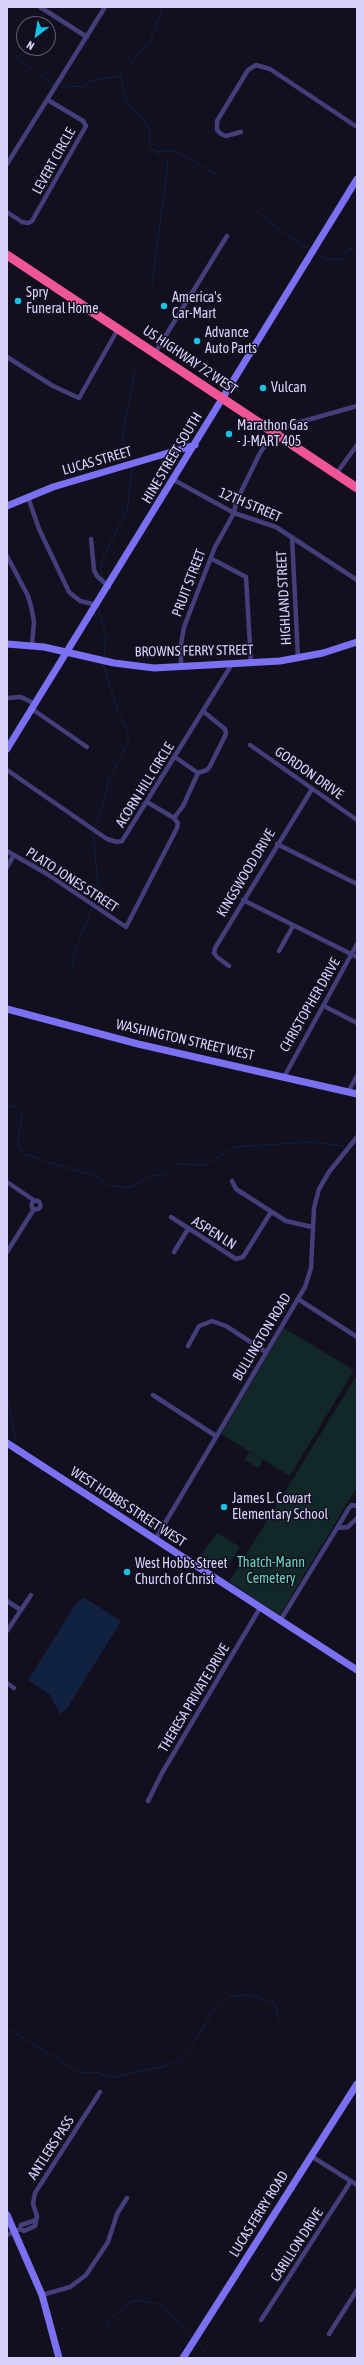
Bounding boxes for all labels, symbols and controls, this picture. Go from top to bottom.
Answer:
north arrow [16,16,56,56]
text: N [24,39,36,52]
street label: LEVERT CIRCLE [29,125,79,197]
place label: Spry Funeral Home [26,285,99,318]
place label: America's Car-Mart [172,290,222,322]
marker: Spry Funeral Home [13,296,23,306]
marker: America's Car-Mart [159,301,169,311]
street label: US HIGHWAY 72 WEST [139,322,241,398]
place label: Advance Auto Parts [205,325,257,358]
marker: Advance Auto Parts [192,336,202,346]
place label: Vulcan [271,380,306,396]
marker: Vulcan [258,383,268,393]
street label: HINE STREET SOUTH [138,409,206,507]
place label: Marathon Gas - J-MART 405 [237,418,308,450]
marker: Marathon Gas - J-MART 405 [224,429,234,439]
street label: LUCAS STREET [60,443,134,479]
street label: 12TH STREET [216,484,284,526]
street label: PRUIT STREET [168,547,210,619]
street label: HIGHLAND STREET [273,550,295,646]
street label: BROWNS FERRY STREET [135,642,253,660]
street label: ACORN HILL CIRCLE [112,739,178,831]
street label: GORDON DRIVE [271,743,347,803]
street label: KINGSWOOD DRIVE [213,826,279,920]
street label: PLATO JONES STREET [23,844,121,916]
street label: CHRISTOPHER DRIVE [276,955,344,1055]
street label: WASHINGTON STREET WEST [114,1016,256,1064]
street label: ASPEN LN [189,1213,239,1253]
street label: BULLINGTON ROAD [229,1290,295,1384]
street label: WEST HOBBS STREET WEST [67,1463,189,1551]
place label: James L. Cowart Elementary School [232,1491,328,1524]
marker: James L. Cowart Elementary School [219,1502,229,1512]
park label: Thatch-Mann Cemetery [237,1555,305,1588]
place label: West Hobbs Street Church of Christ [135,1556,228,1588]
marker: West Hobbs Street Church of Christ [122,1567,132,1577]
street label: THERESA PRIVATE DRIVE [155,1641,233,1755]
street label: ANTLERS PASS [24,2113,78,2183]
street label: LUCAS FERRY ROAD [226,2168,292,2260]
street label: CARILLON DRIVE [267,2205,327,2285]

